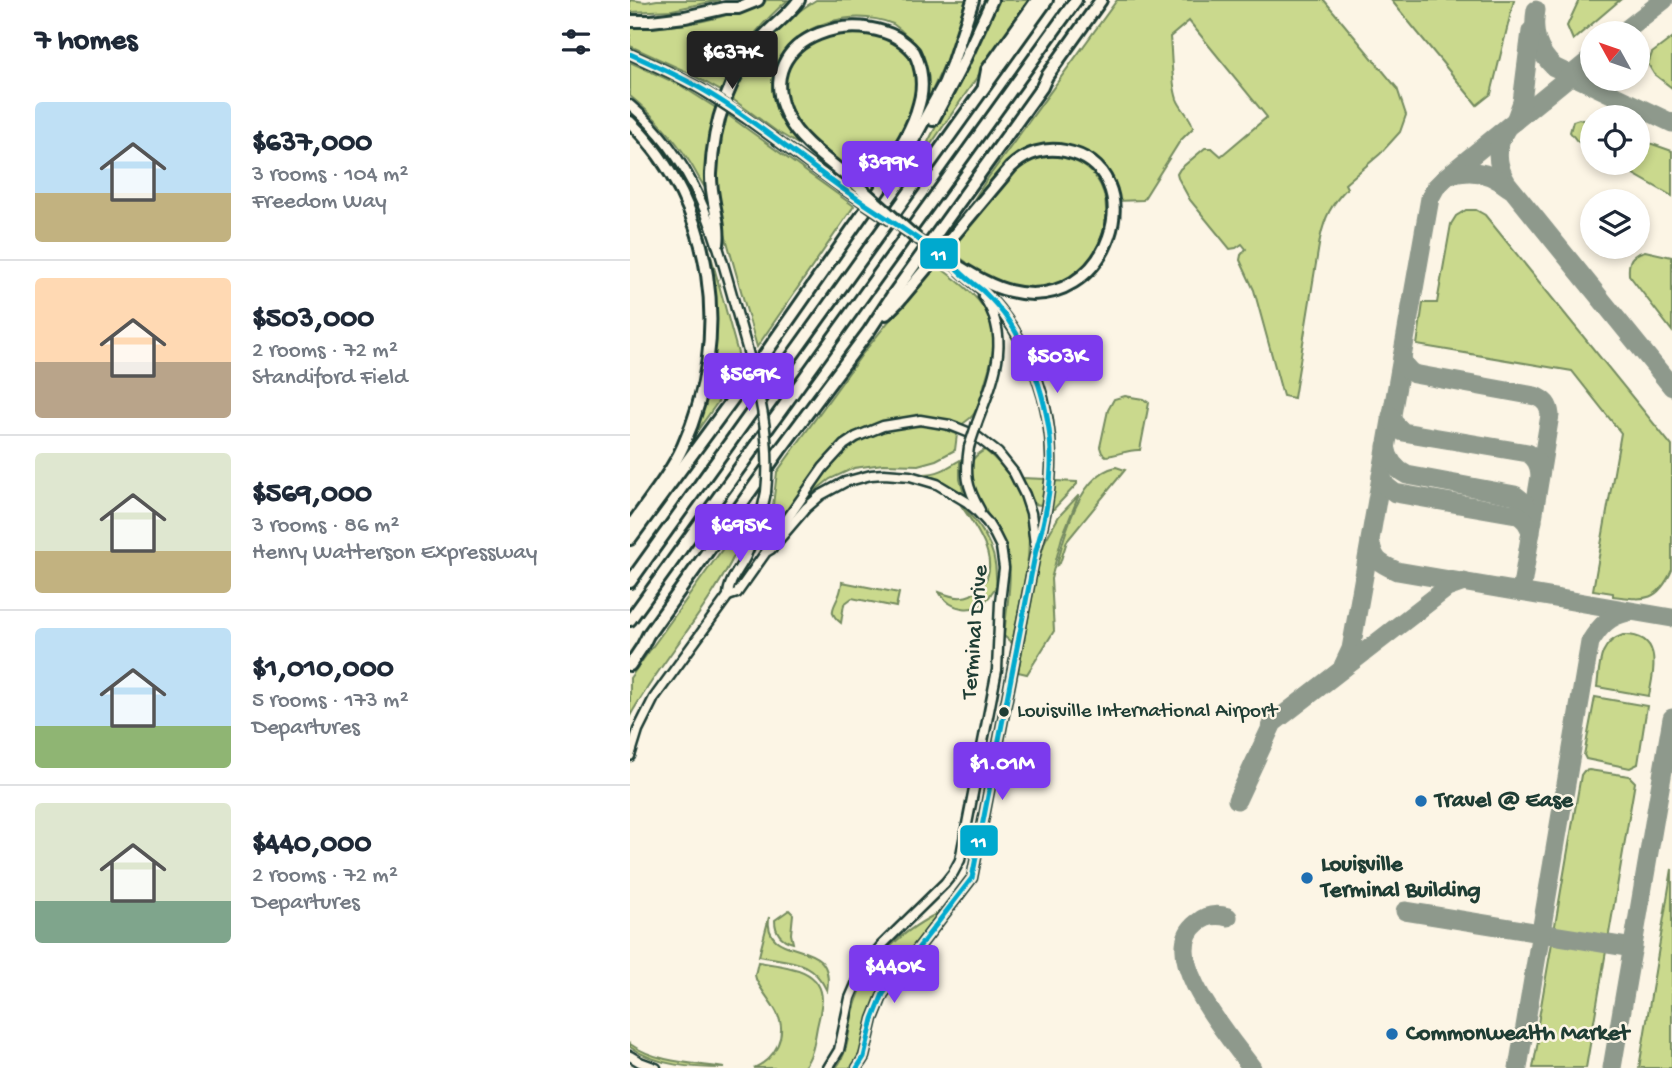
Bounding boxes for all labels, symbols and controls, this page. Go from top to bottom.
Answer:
north arrow [1580,21,1650,91]
map controls [1580,21,1650,259]
icon: filters [557,23,595,61]
text: 7 homes [35,25,137,60]
pin: $637K [683,32,781,91]
text: $637K [703,40,761,67]
button: locate [1580,105,1650,175]
text: $637,000 [252,127,372,162]
icon: home [91,130,175,214]
pin: $399K [838,142,936,201]
text: $399K [858,150,916,177]
text: 3 rooms · 104 m² [252,162,408,189]
text: Freedom Way [252,189,387,216]
button: layers [1580,189,1650,259]
line badge: 11 [919,237,959,270]
text: 11 [930,245,947,268]
text: $503,000 [252,303,374,338]
icon: home [91,306,175,390]
pin: $503K [1008,336,1106,395]
text: 2 rooms · 72 m² [252,338,398,365]
text: $503K [1027,344,1087,371]
pin: $569K [700,354,798,413]
text: $569K [720,362,778,389]
text: Standiford Field [252,365,407,392]
text: $569,000 [252,478,372,513]
icon: home [91,481,175,565]
pin: $695K [691,504,789,564]
text: 3 rooms · 86 m² [252,513,399,540]
text: $695K [711,513,769,540]
text: Henry Watterson Expressway [252,540,537,567]
street label: Terminal Drive [957,563,995,702]
text: $1,010,000 [252,653,394,688]
icon: home [91,656,175,740]
text: 5 rooms · 173 m² [252,688,409,715]
place label: Louisville International Airport [1017,700,1279,725]
marker: Louisville International Airport [997,705,1011,719]
text: Departures [252,715,360,742]
pin: $1.01M [945,742,1059,802]
text: $1.01M [969,751,1035,778]
place label: Travel @ Ease [1433,788,1574,815]
marker: Travel @ Ease [1413,793,1429,809]
line badge: 11 [959,824,999,857]
text: $440,000 [252,828,371,863]
icon: home [91,831,175,915]
text: 11 [970,832,987,855]
place label: Louisville Terminal Building [1319,852,1480,905]
text: 2 rooms · 72 m² [252,863,398,890]
marker: Louisville Terminal Building [1299,870,1315,886]
text: Departures [252,890,360,917]
pin: $440K [845,946,943,1005]
text: $440K [865,954,923,981]
place label: Commonwealth Market [1406,1021,1632,1048]
marker: Commonwealth Market [1384,1026,1400,1042]

